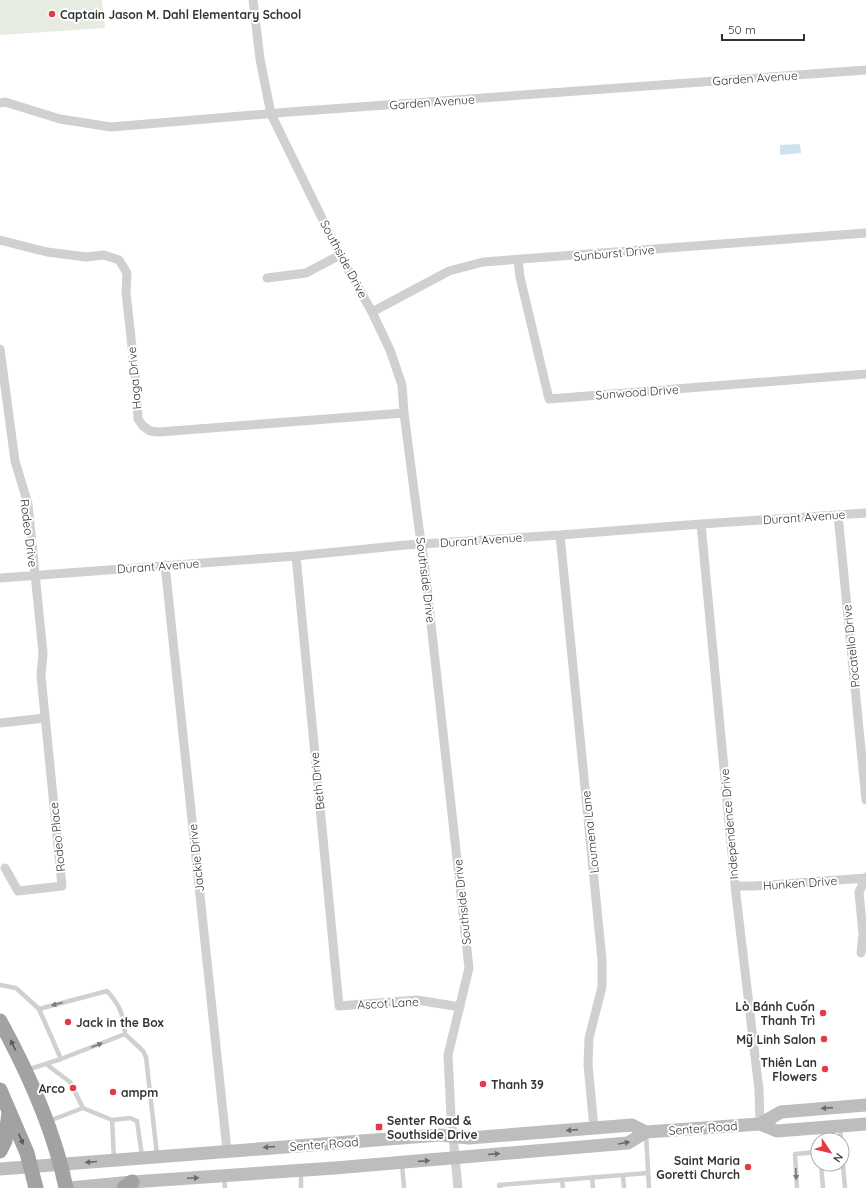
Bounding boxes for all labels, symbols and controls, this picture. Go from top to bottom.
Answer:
place label: Captain Jason M. Dahl Elementary School [60,7,301,22]
marker: Captain Jason M. Dahl Elementary School [47,9,57,19]
scale bar [722,16,804,42]
text: 50 m [728,22,756,37]
street label: Garden Avenue [712,68,798,88]
street label: Garden Avenue [389,92,475,112]
street label: Southside Drive [317,217,371,301]
street label: Sunburst Drive [573,242,655,264]
street label: Haga Drive [124,346,144,410]
street label: Sunwood Drive [595,382,679,402]
street label: Rodeo Drive [17,498,41,568]
street label: Durant Avenue [762,507,846,527]
street label: Durant Avenue [439,530,523,550]
street label: Southside Drive [413,536,439,624]
street label: Durant Avenue [116,556,200,576]
street label: Pocatello Drive [839,604,863,688]
street label: Beth Drive [307,751,327,810]
street label: Independence Drive [717,768,741,880]
street label: Loumena Lane [578,790,602,874]
street label: Rodeo Place [46,801,68,873]
street label: Jackie Drive [185,823,207,893]
street label: Southside Drive [450,858,474,946]
street label: Hunken Drive [762,873,838,893]
street label: Ascot Lane [357,994,419,1012]
place label: Lò Bánh Cuốn Thanh Trì [735,999,815,1028]
one-way arrow [51,1001,63,1007]
marker: Lò Bánh Cuốn Thanh Trì [818,1008,828,1018]
place label: Jack in the Box [76,1015,164,1030]
marker: Jack in the Box [63,1017,73,1027]
place label: Mỹ Linh Salon [736,1032,816,1047]
marker: Mỹ Linh Salon [819,1034,829,1044]
one-way arrow [10,1040,16,1051]
one-way arrow [91,1041,103,1047]
place label: Thiên Lan Flowers [761,1055,817,1084]
marker: Thiên Lan Flowers [820,1064,830,1074]
place label: Thanh 39 [491,1077,544,1092]
marker: Thanh 39 [478,1079,488,1089]
place label: Arco [39,1081,66,1096]
marker: Arco [68,1083,78,1093]
place label: ampm [121,1085,158,1100]
marker: ampm [108,1087,118,1097]
one-way arrow [821,1105,833,1112]
place label: Senter Road & Southside Drive [387,1113,478,1142]
street label: Senter Road [668,1118,738,1138]
marker: Senter Road & Southside Drive [374,1122,384,1132]
one-way arrow [566,1126,578,1133]
north arrow [810,1132,850,1172]
one-way arrow [18,1134,24,1146]
street label: Senter Road [289,1134,359,1154]
one-way arrow [617,1140,630,1146]
one-way arrow [263,1144,275,1151]
text: N [830,1150,846,1165]
one-way arrow [488,1151,500,1158]
place label: Saint Maria Goretti Church [656,1153,740,1182]
one-way arrow [418,1157,430,1164]
one-way arrow [85,1158,97,1165]
marker: Saint Maria Goretti Church [743,1162,753,1172]
one-way arrow [793,1168,800,1180]
one-way arrow [187,1175,199,1182]

